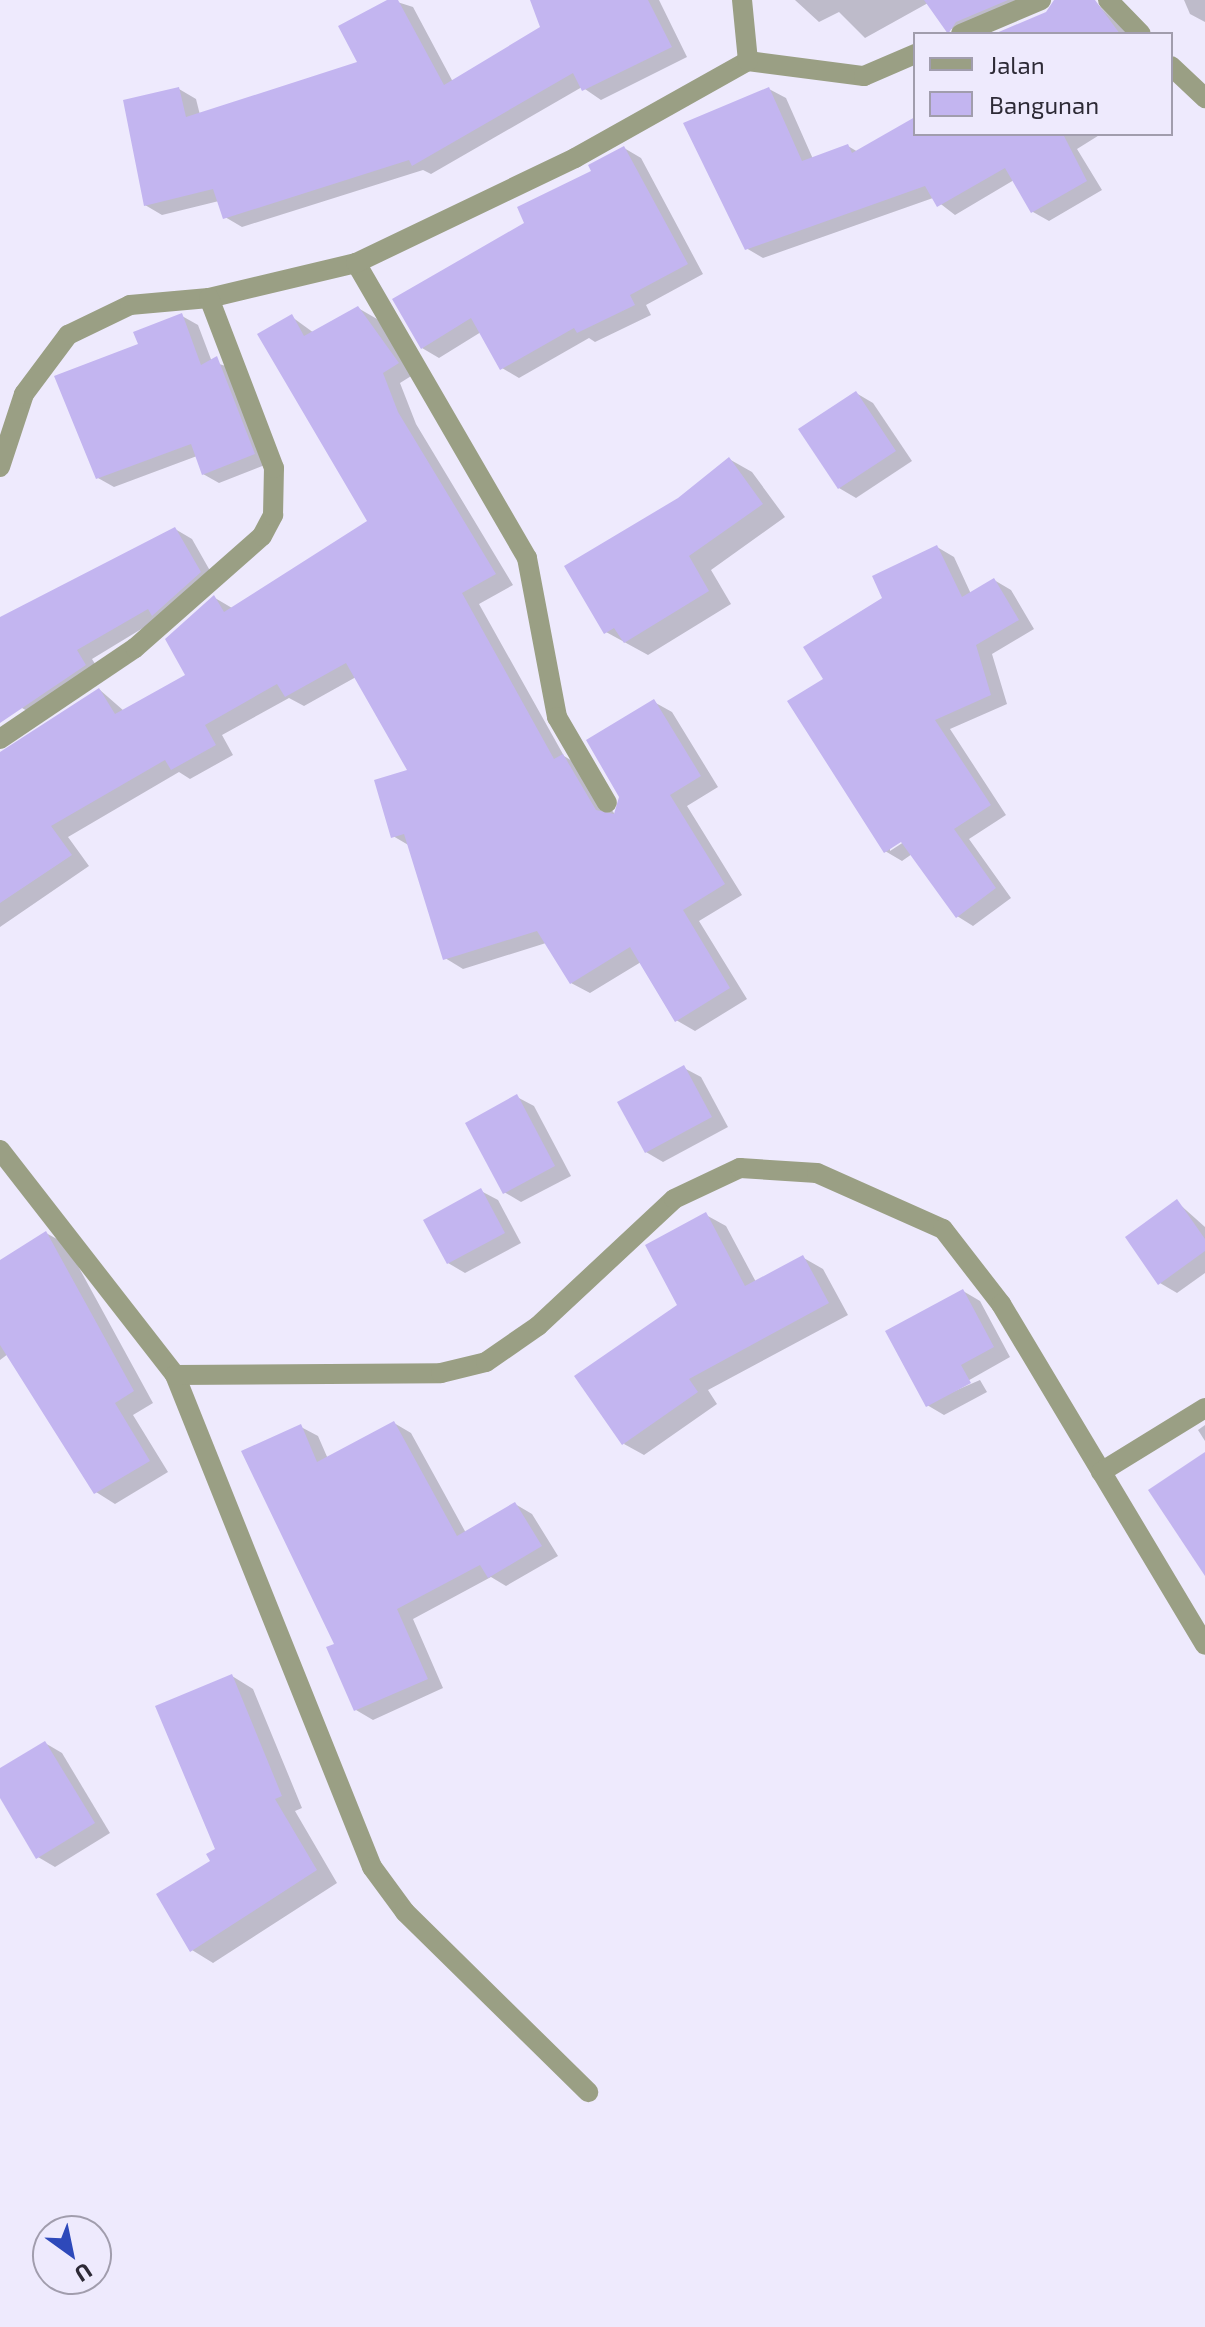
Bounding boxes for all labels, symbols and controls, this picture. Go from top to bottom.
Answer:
legend [913,32,1173,136]
text: Jalan [989,50,1045,79]
text: Bangunan [989,90,1099,119]
north arrow [32,2215,112,2295]
text: U [71,2258,97,2288]

